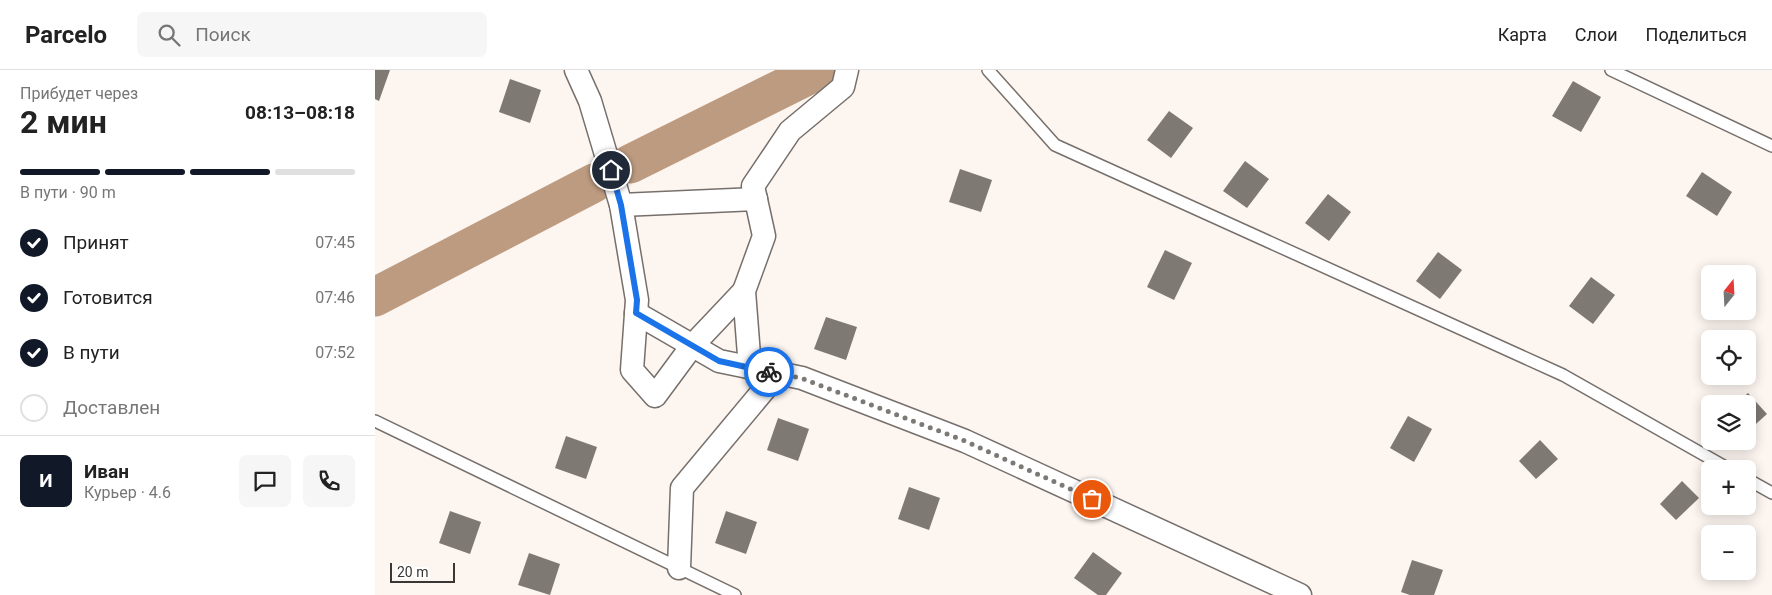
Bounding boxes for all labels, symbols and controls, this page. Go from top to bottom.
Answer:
search box [137,12,487,57]
text: Parcelo [25,21,107,49]
icon: search [155,21,183,49]
text: Поиск [195,23,251,46]
text: Карта [1498,24,1547,45]
text: Слои [1575,24,1618,45]
text: Поделиться [1646,24,1747,45]
text: Прибудет через [20,84,138,103]
text: 08:13–08:18 [245,101,355,124]
text: 2 мин [20,103,107,141]
pin [590,149,632,191]
icon: home [597,156,625,184]
text: В пути · 90 m [20,183,116,202]
icon: check [20,229,48,257]
text: Принят [63,231,129,254]
text: 07:45 [315,233,355,252]
north arrow [1701,265,1756,320]
map controls [1701,265,1756,580]
icon: check [20,284,48,312]
text: Готовится [63,286,153,309]
text: 07:46 [315,288,355,307]
button: locate [1701,330,1756,385]
icon: check [20,339,48,367]
text: В пути [63,341,120,364]
text: 07:52 [315,343,355,362]
courier [744,347,794,397]
icon: bike [755,358,783,386]
button: layers [1701,395,1756,450]
text: Доставлен [63,396,160,419]
button: chat [239,455,291,507]
button: phone [303,455,355,507]
text: Иван [84,460,129,483]
button: + [1701,460,1756,515]
text: И [39,469,53,492]
pin [1071,478,1113,520]
text: Курьер · 4.6 [84,483,171,502]
icon: bag [1078,485,1106,513]
button: − [1701,525,1756,580]
scale bar [390,560,455,583]
text: 20 m [397,564,429,580]

